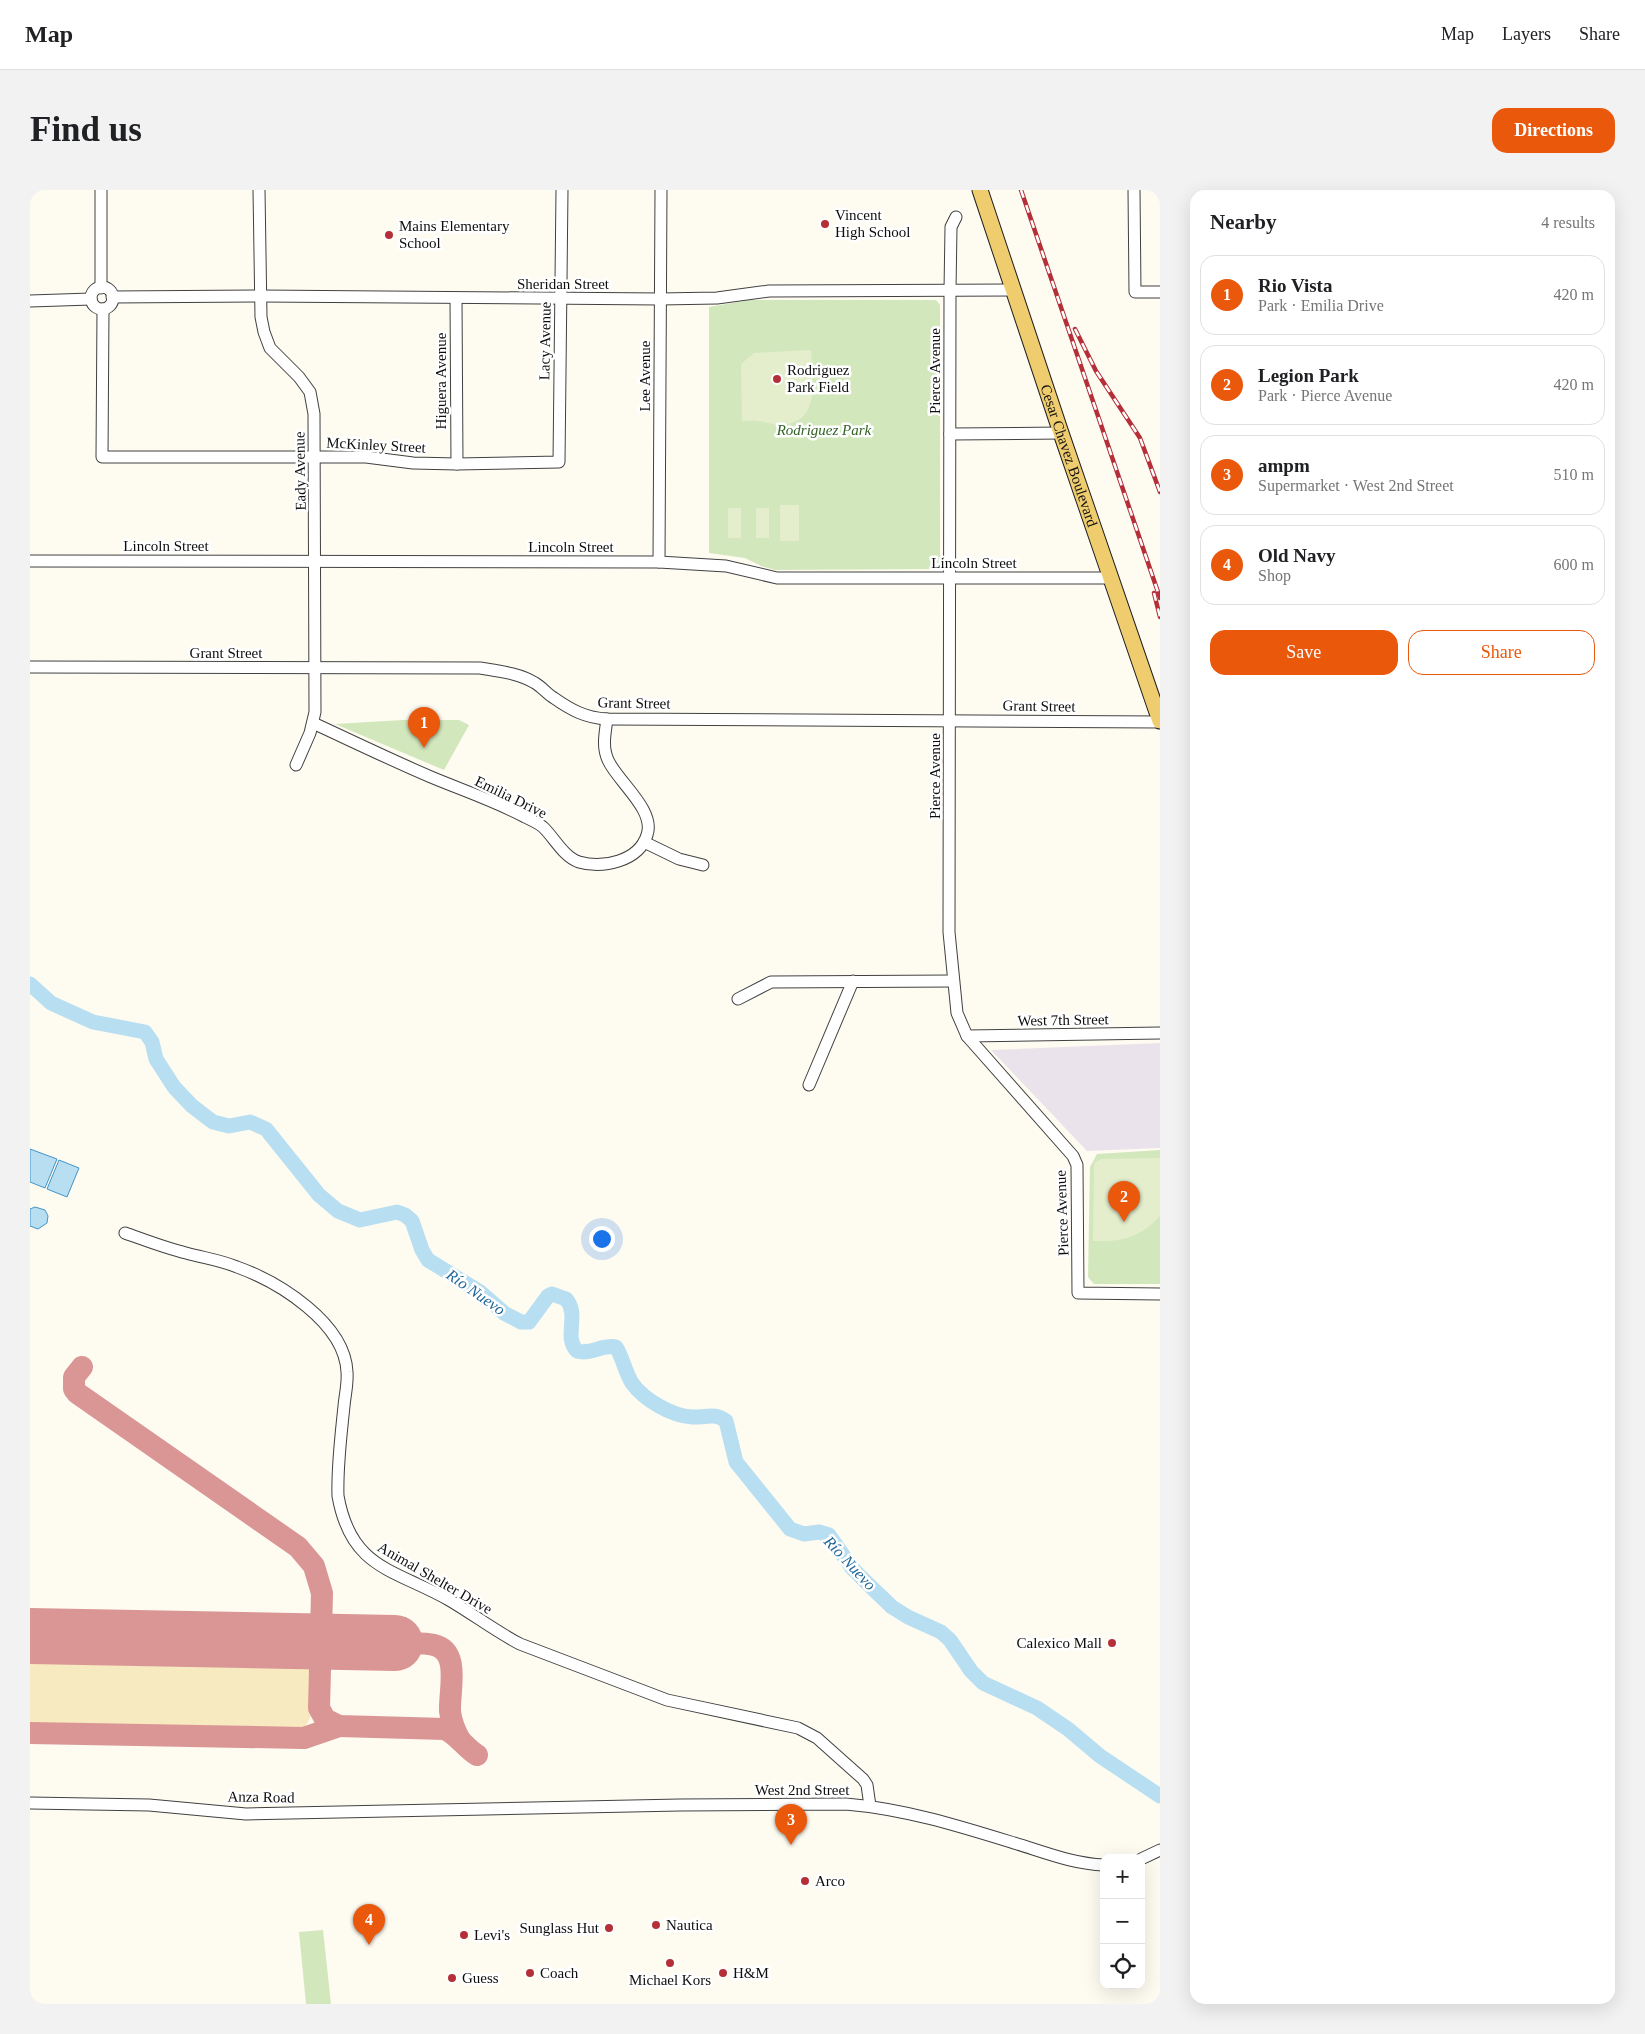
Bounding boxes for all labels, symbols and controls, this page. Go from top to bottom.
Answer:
text: Map [25,21,73,47]
text: Map [1441,24,1474,44]
text: Layers [1502,24,1551,44]
text: Share [1579,24,1620,44]
button: Directions [1492,108,1615,153]
text: Find us [30,110,142,149]
place label: Vincent High School [835,207,910,240]
text: Nearby [1210,210,1277,234]
text: 4 results [1541,214,1595,231]
place label: Mains Elementary School [399,218,510,251]
marker: Vincent High School [819,218,831,230]
marker: Mains Elementary School [383,229,395,241]
text: Rio Vista [1258,275,1332,296]
street label: Sheridan Street [517,276,610,292]
text: 1 [1223,286,1231,303]
text: 420 m [1554,286,1594,303]
text: Park · Emilia Drive [1258,297,1384,314]
street label: Lacy Avenue [536,301,554,380]
street label: Pierce Avenue [927,328,943,414]
street label: Higuera Avenue [433,332,449,429]
street label: Lee Avenue [637,340,653,411]
place label: Rodriguez Park Field [787,362,850,395]
text: Legion Park [1258,365,1359,386]
marker: Rodriguez Park Field [771,373,783,385]
text: 2 [1223,376,1231,393]
text: 420 m [1554,376,1594,393]
street label: Cesar Chavez Boulevard [1037,382,1101,529]
text: Park · Pierce Avenue [1258,387,1392,404]
park label: Rodriguez Park [776,422,872,438]
street label: Eady Avenue [291,431,309,511]
street label: McKinley Street [326,434,427,456]
text: ampm [1258,455,1310,476]
text: 3 [1223,466,1231,483]
text: 510 m [1554,466,1594,483]
text: Supermarket · West 2nd Street [1258,477,1454,494]
street label: Lincoln Street [123,538,210,554]
street label: Lincoln Street [528,539,615,555]
text: Old Navy [1258,545,1336,566]
street label: Lincoln Street [931,555,1018,571]
text: 4 [1223,556,1231,573]
text: 600 m [1554,556,1594,573]
text: Shop [1258,567,1291,584]
button: Save [1210,630,1398,675]
button: Share [1408,630,1595,675]
street label: Grant Street [190,645,263,661]
street label: Grant Street [597,694,671,712]
street label: Grant Street [1002,697,1076,715]
pin: 1 [408,707,440,748]
street label: Pierce Avenue [927,733,943,819]
street label: Emilia Drive [472,773,550,821]
street label: West 7th Street [1017,1011,1110,1029]
street label: Pierce Avenue [1052,1169,1071,1256]
pin: 2 [1108,1181,1140,1222]
your location [589,1226,615,1252]
water label: Río Nuevo [443,1265,508,1318]
water label: Río Nuevo [820,1532,879,1593]
street label: Animal Shelter Drive [375,1539,495,1617]
place label: Calexico Mall [1017,1635,1102,1651]
marker: Calexico Mall [1106,1637,1118,1649]
street label: West 2nd Street [755,1782,850,1798]
street label: Anza Road [227,1788,295,1806]
pin: 3 [775,1804,807,1845]
map controls [1100,1854,1145,1989]
button: + [1100,1854,1145,1899]
place label: Arco [815,1873,845,1889]
marker: Arco [799,1875,811,1887]
button: − [1100,1899,1145,1944]
pin: 4 [353,1904,385,1945]
place label: Nautica [666,1917,713,1933]
marker: Nautica [650,1919,662,1931]
place label: Sunglass Hut [519,1920,600,1936]
marker: Sunglass Hut [603,1922,615,1934]
place label: Levi's [474,1927,510,1943]
marker: Levi's [458,1929,470,1941]
button: locate [1100,1944,1145,1989]
marker: Michael Kors [664,1957,676,1969]
place label: Coach [540,1965,579,1981]
place label: H&M [733,1965,769,1981]
marker: Coach [524,1967,536,1979]
marker: H&M [717,1967,729,1979]
place label: Guess [462,1970,499,1986]
marker: Guess [446,1972,458,1984]
place label: Michael Kors [629,1972,711,1988]

